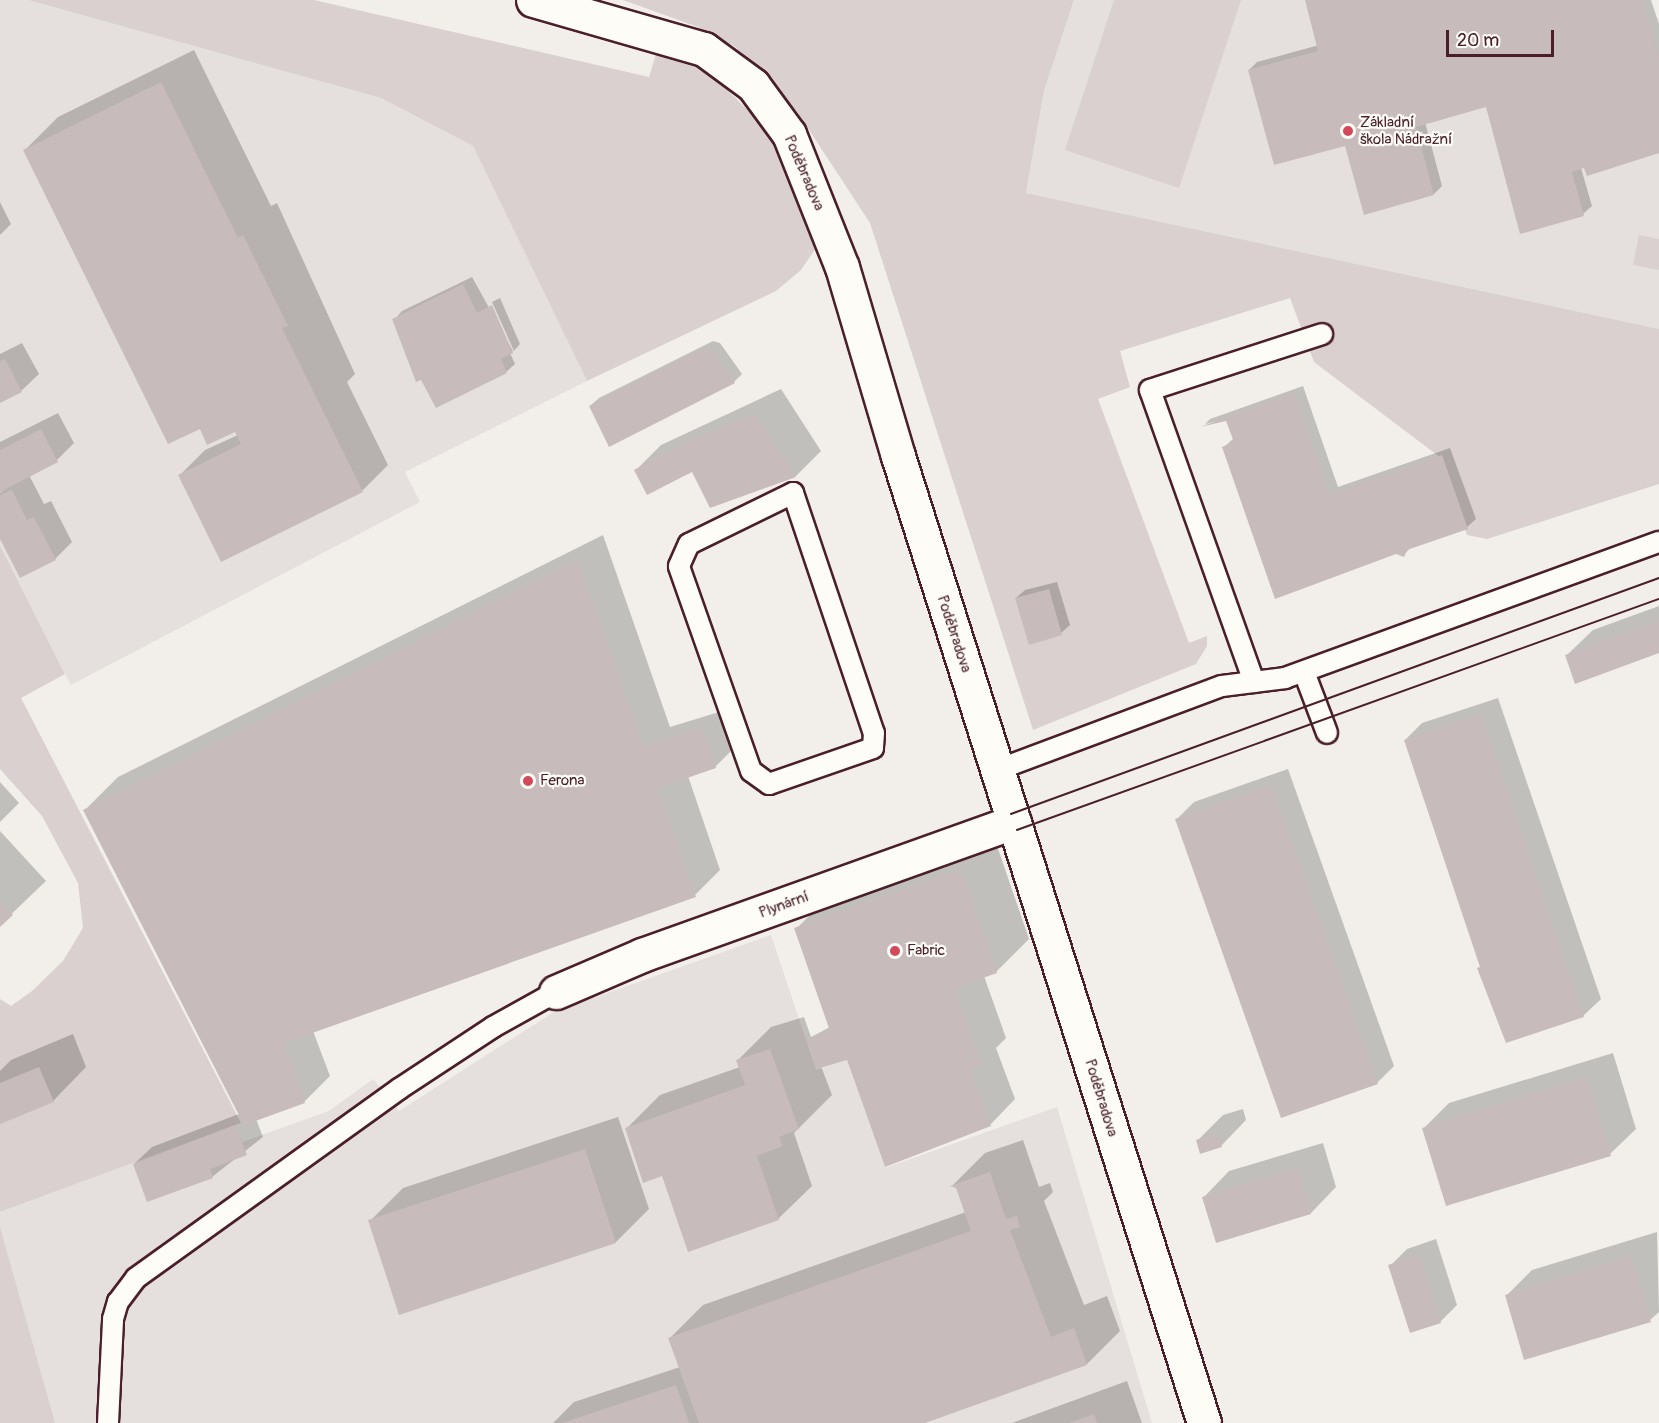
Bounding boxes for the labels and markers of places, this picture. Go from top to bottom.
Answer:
place label: Základní škola Nádražní [1360,113,1452,148]
marker: Základní škola Nádražní [1341,124,1355,138]
place label: Ferona [540,772,584,790]
marker: Ferona [521,774,535,788]
place label: Fabric [907,942,945,960]
marker: Fabric [888,944,902,958]

